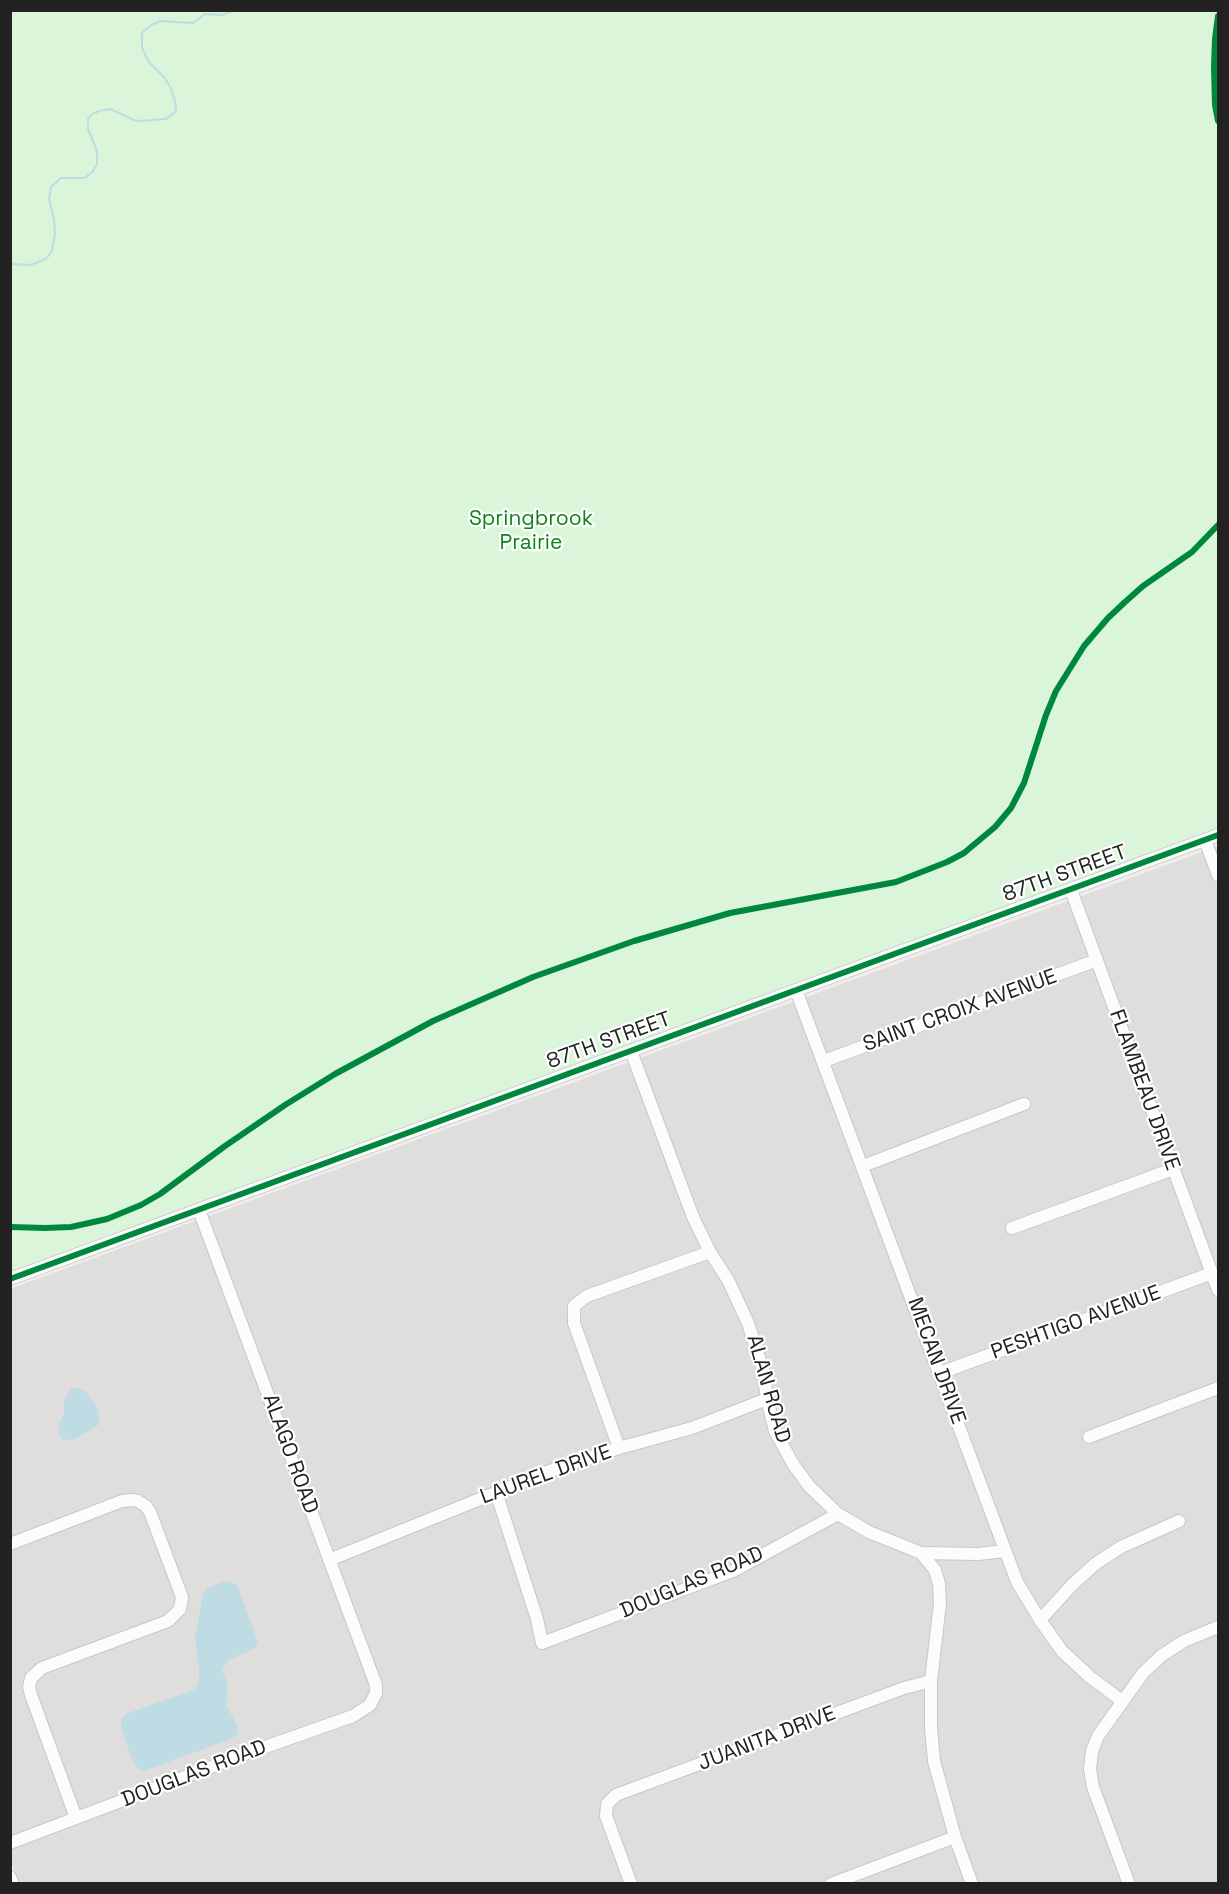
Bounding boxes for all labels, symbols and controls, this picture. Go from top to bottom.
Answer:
park label: Springbrook Prairie [469,506,593,556]
street label: 87TH STREET [1000,840,1130,908]
street label: SAINT CROIX AVENUE [860,964,1060,1058]
street label: FLAMBEAU DRIVE [1103,1006,1185,1174]
street label: 87TH STREET [544,1007,674,1075]
street label: PESHTIGO AVENUE [988,1281,1164,1365]
street label: MECAN DRIVE [901,1294,971,1428]
street label: ALAN ROAD [741,1332,795,1446]
street label: ALAGO ROAD [257,1391,323,1517]
street label: LAUREL DRIVE [477,1440,615,1510]
street label: DOUGLAS ROAD [617,1542,767,1624]
street label: JUANITA DRIVE [695,1701,839,1777]
street label: DOUGLAS ROAD [118,1735,270,1813]

